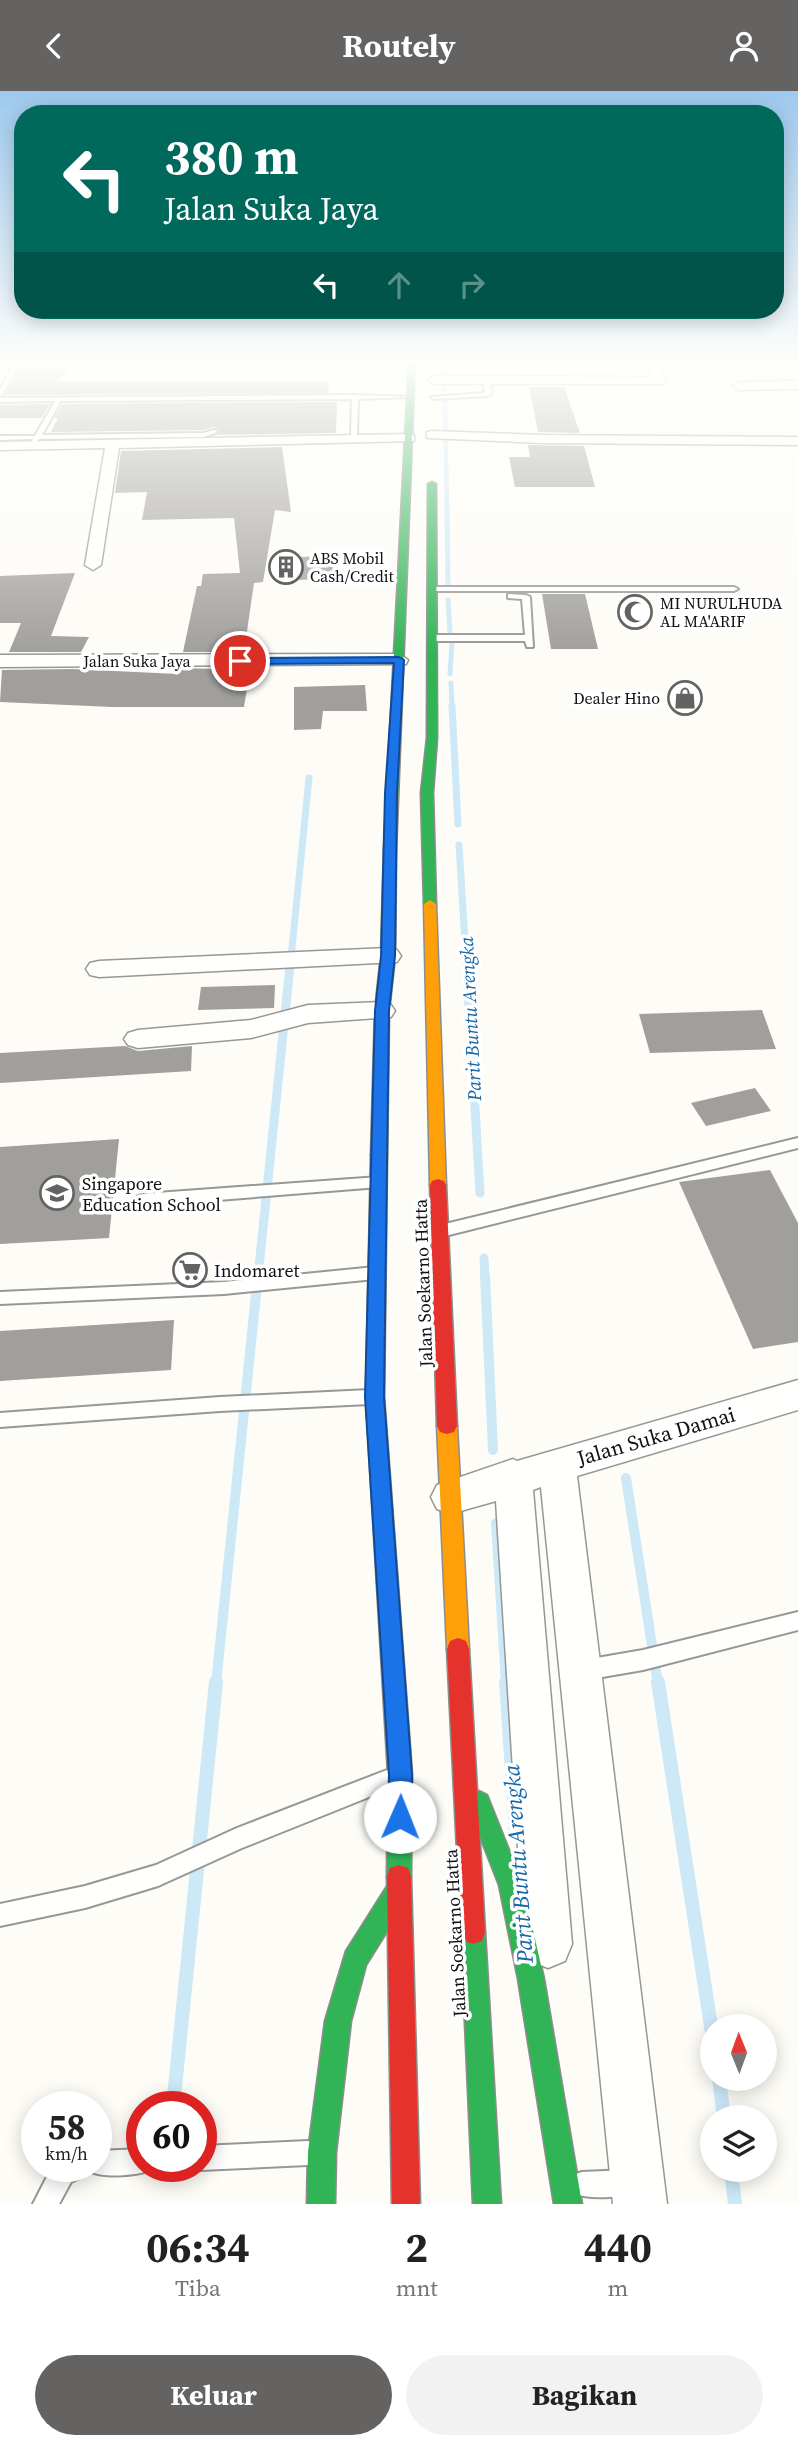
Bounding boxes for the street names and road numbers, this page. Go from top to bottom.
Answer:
street label: Jalan Suka Jaya [82,650,192,672]
street label: Jalan Soekarno Hatta [408,1198,438,1369]
street label: Jalan Suka Damai [572,1400,739,1473]
street label: Jalan Soekarno Hatta [438,1847,472,2019]

